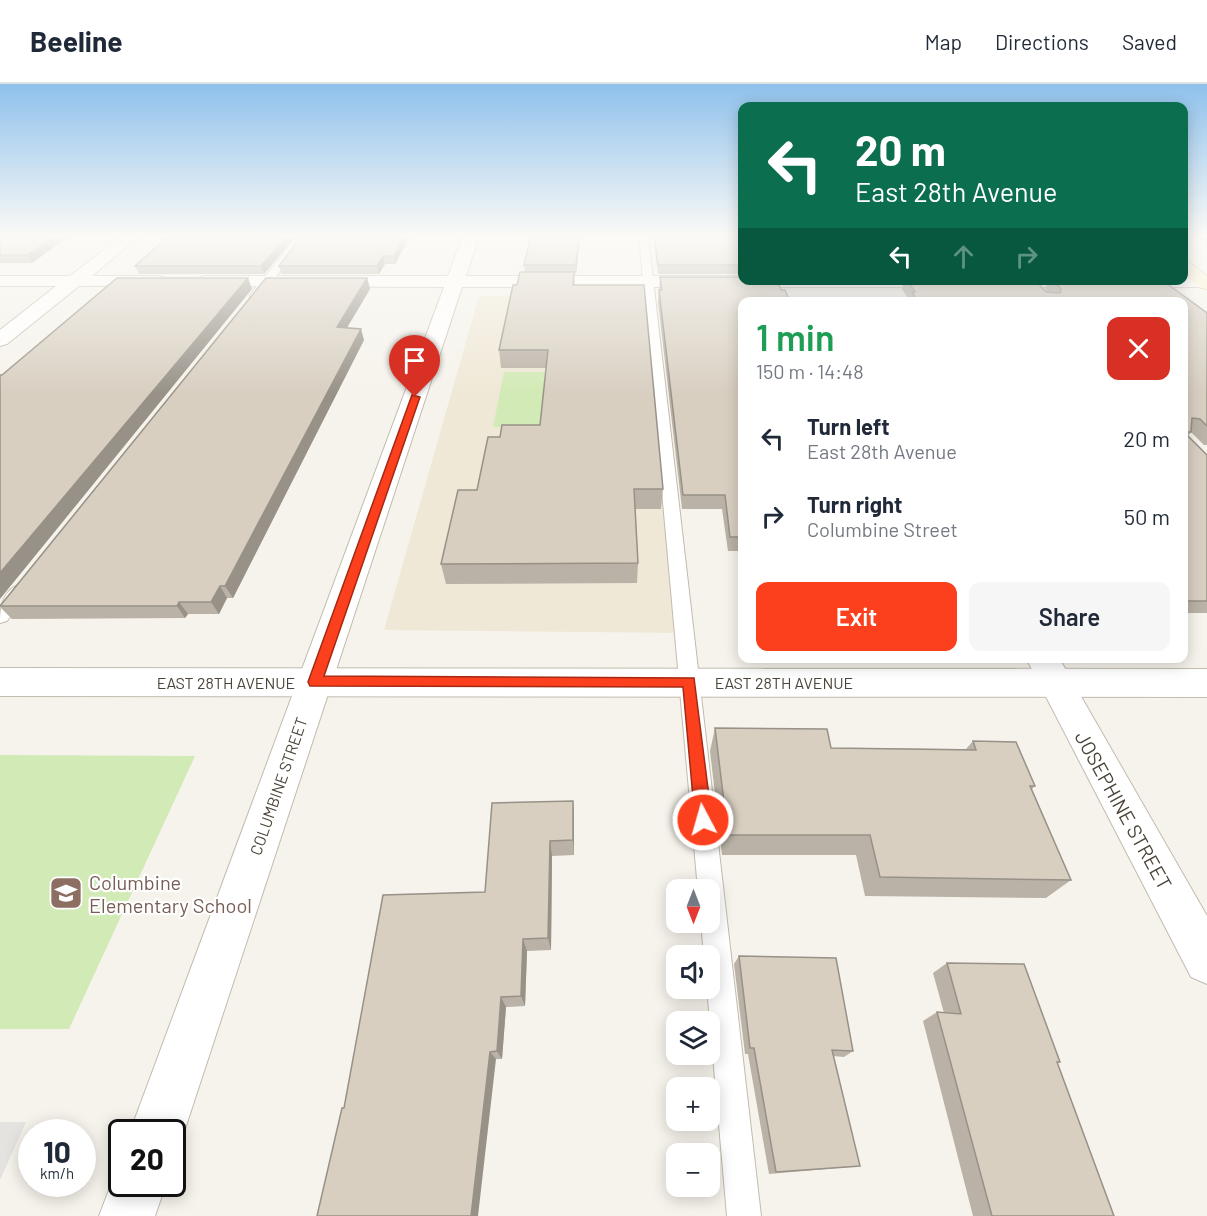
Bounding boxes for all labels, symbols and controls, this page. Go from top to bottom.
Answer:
text: Beeline [30,24,122,58]
text: Map [925,29,962,54]
text: Directions [995,29,1089,54]
text: Saved [1122,29,1177,54]
text: 20 m [855,124,946,174]
icon: left [756,126,834,204]
text: East 28th Avenue [855,175,1057,207]
icon: left [884,240,917,273]
icon: ahead [947,240,980,273]
icon: right [1010,240,1043,273]
text: 1 min [756,315,835,358]
button: close [1107,317,1170,380]
pin [389,335,440,397]
icon: arrive [398,344,431,377]
text: 150 m · 14:48 [756,359,864,383]
text: Turn left [807,413,890,439]
icon: left [756,422,789,455]
text: 20 m [1123,425,1170,451]
text: East 28th Avenue [807,439,957,463]
text: Turn right [807,491,902,517]
icon: right [756,500,789,533]
text: 50 m [1124,503,1170,529]
text: Columbine Street [807,517,958,541]
button: Exit [756,582,957,651]
button: Share [969,582,1170,651]
street label: EAST 28TH AVENUE [157,673,295,692]
street label: EAST 28TH AVENUE [715,673,853,692]
street label: COLUMBINE STREET [245,715,311,857]
street label: JOSEPHINE STREET [1071,727,1177,893]
position arrow [671,788,735,852]
place label: Columbine Elementary School [89,870,252,917]
school or university icon: Columbine Elementary School [48,875,84,911]
north arrow [666,879,720,933]
map controls [666,879,720,1197]
button: sound [666,945,720,999]
button: layers [666,1011,720,1065]
button: + [666,1077,720,1131]
speed limit sign: 20 [108,1119,186,1197]
text: 10 [43,1133,71,1169]
button: − [666,1143,720,1197]
text: km/h [40,1164,74,1182]

